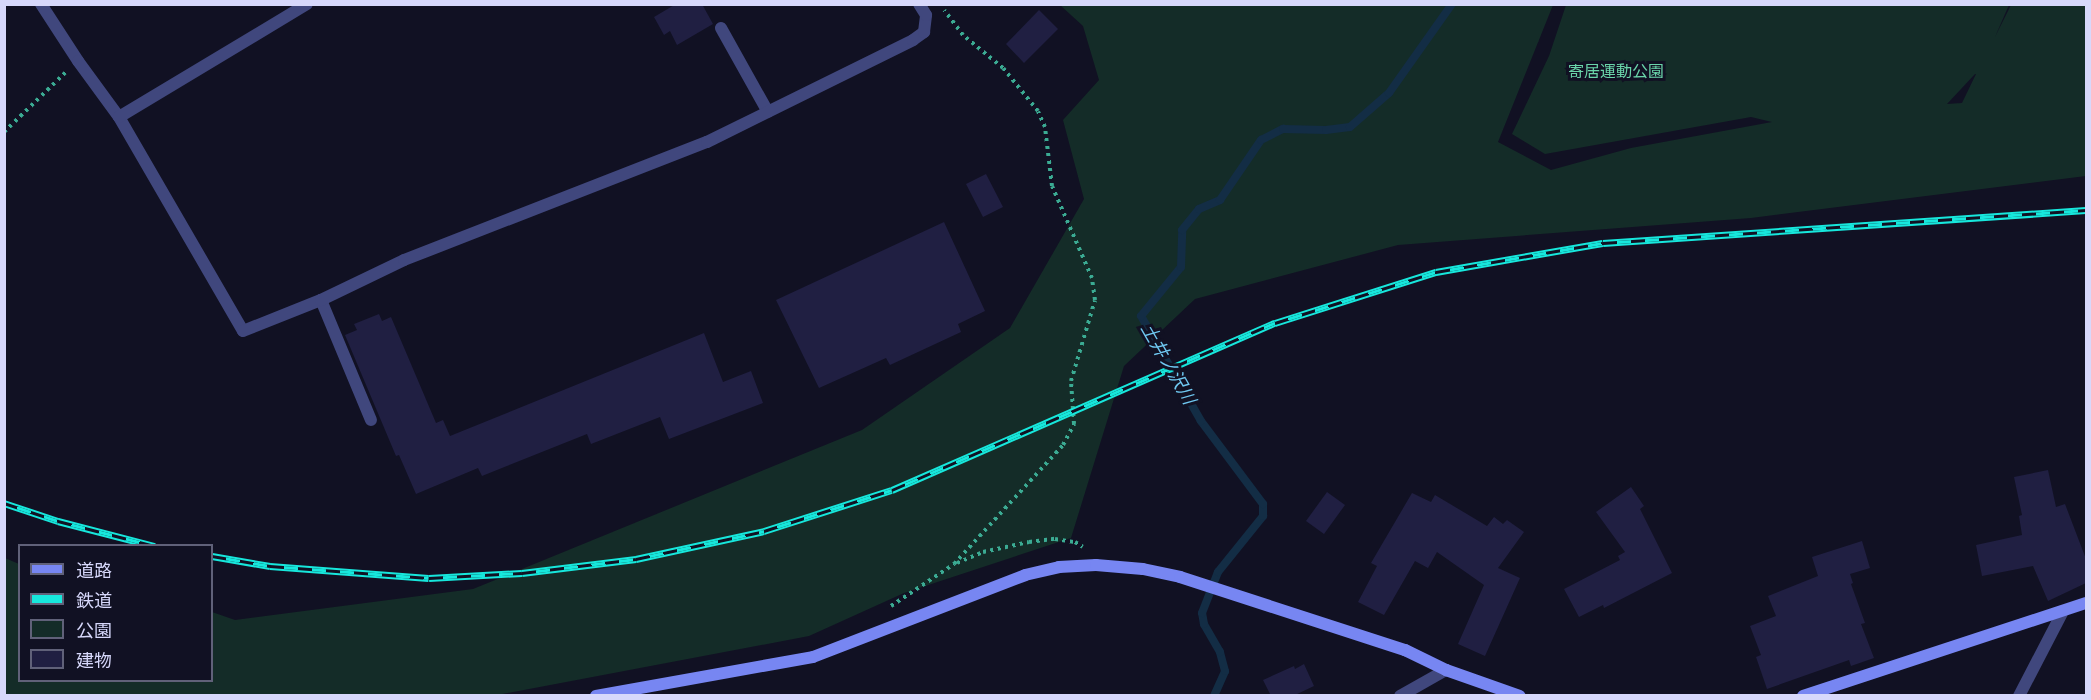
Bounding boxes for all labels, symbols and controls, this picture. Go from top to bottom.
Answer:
park label: 寄居運動公園 [1568,62,1664,82]
water label: 土井ノ沢川 [1136,320,1200,408]
legend [18,544,213,682]
text: 道路 [76,560,112,582]
text: 鉄道 [76,590,112,612]
text: 公園 [76,620,112,642]
text: 建物 [76,650,112,672]

